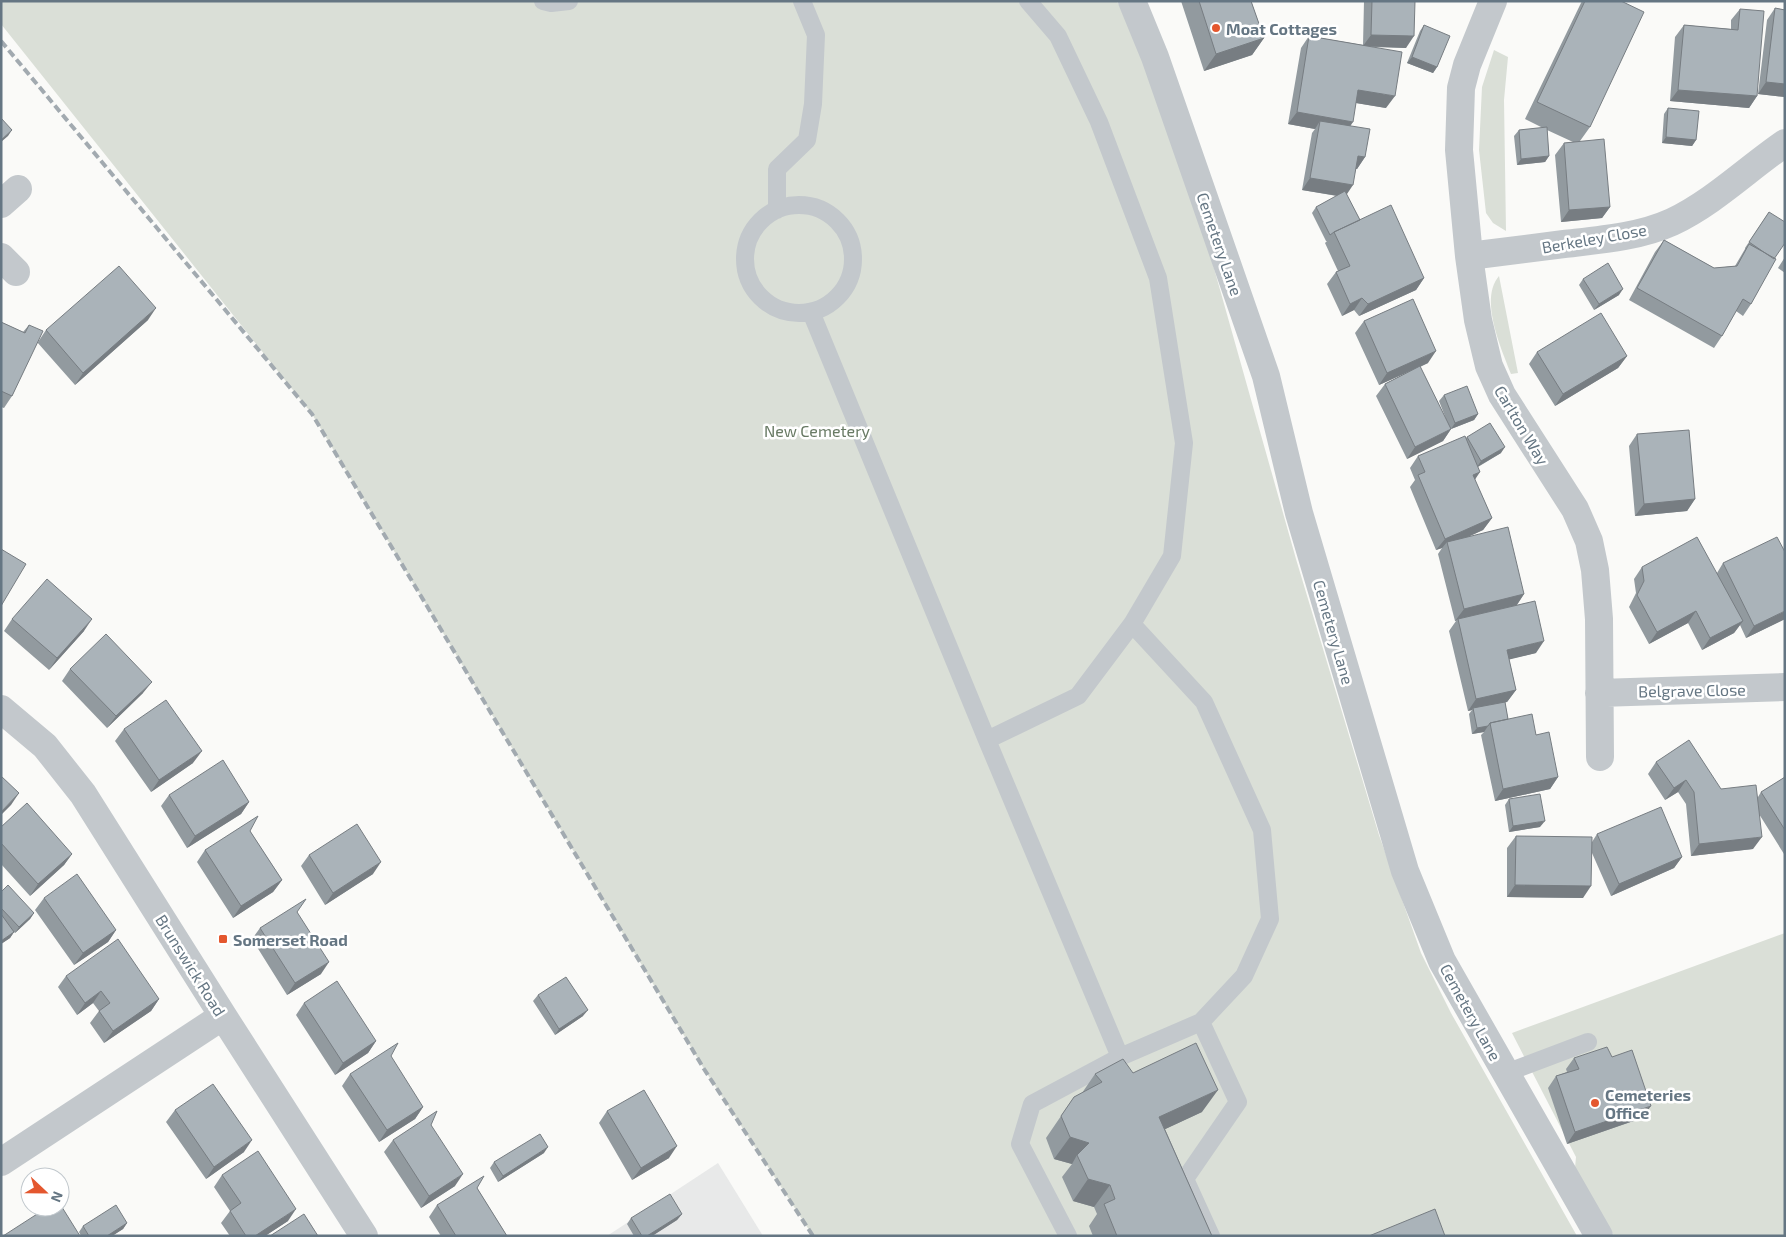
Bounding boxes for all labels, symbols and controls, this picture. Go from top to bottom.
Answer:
place label: Moat Cottages [1226,19,1337,38]
marker: Moat Cottages [1210,22,1222,34]
street label: Cemetery Lane [1193,190,1247,298]
street label: Berkeley Close [1540,219,1648,257]
street label: Carlton Way [1491,382,1553,469]
park label: New Cemetery [764,421,871,440]
street label: Cemetery Lane [1310,577,1358,687]
street label: Belgrave Close [1638,680,1746,700]
street label: Brunswick Road [152,911,230,1019]
place label: Somerset Road [233,930,348,949]
marker: Somerset Road [217,933,229,945]
street label: Cemetery Lane [1437,960,1505,1064]
place label: Cemeteries Office [1605,1085,1691,1122]
marker: Cemeteries Office [1589,1097,1601,1109]
north arrow [20,1167,70,1217]
text: N [48,1189,67,1205]

